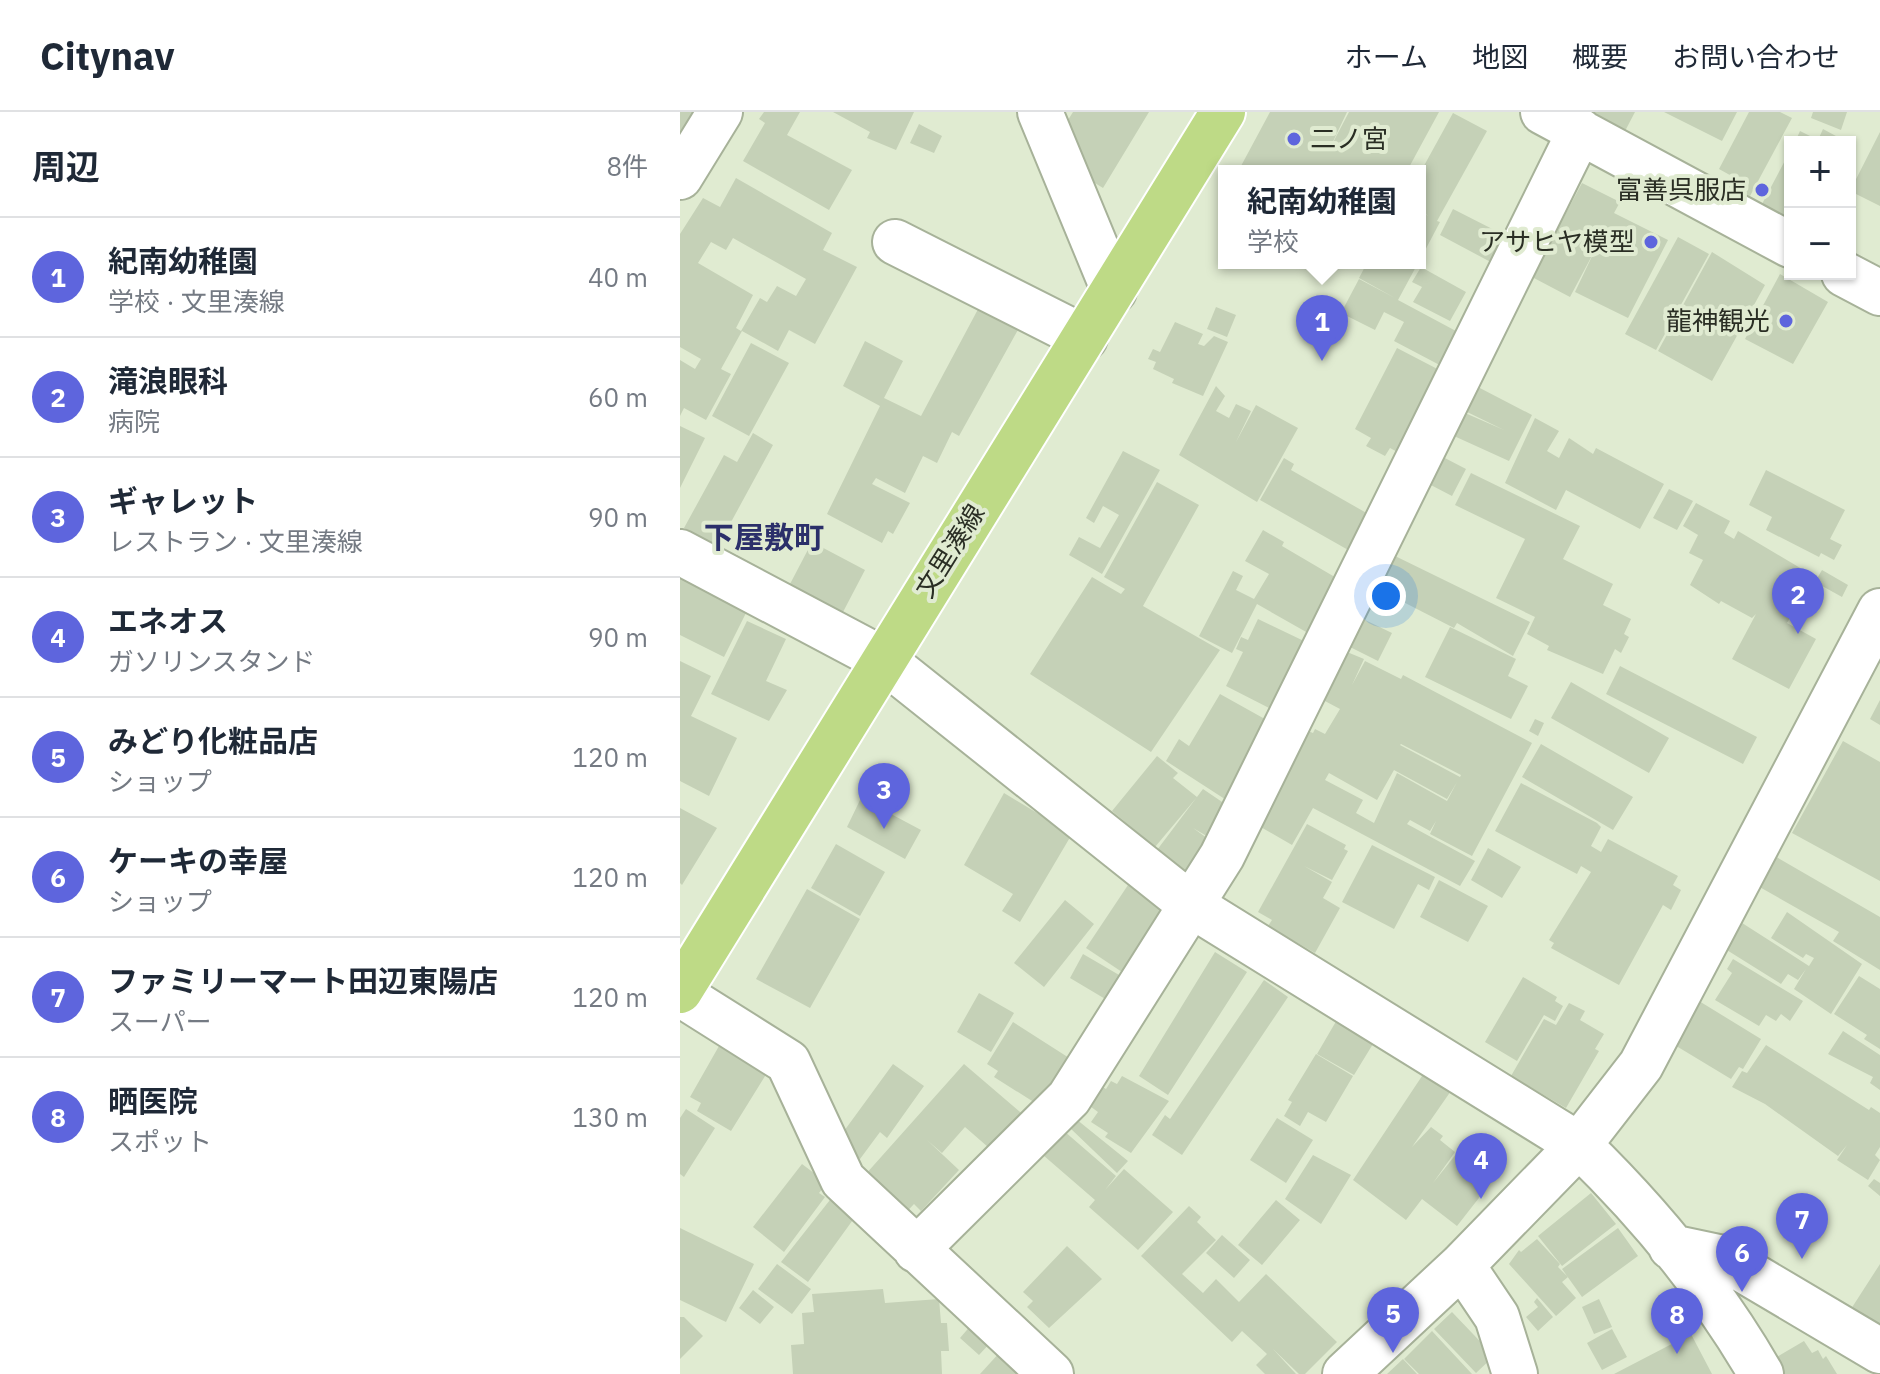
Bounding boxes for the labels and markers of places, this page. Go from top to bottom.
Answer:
place label: 二ノ宮 [1310,121,1388,155]
marker: 二ノ宮 [1285,130,1303,148]
place label: 富善呉服店 [1616,172,1746,206]
marker: 富善呉服店 [1753,181,1771,199]
place label: アサヒヤ模型 [1479,224,1635,258]
marker: アサヒヤ模型 [1642,233,1660,251]
pin: 1 [1296,295,1348,361]
place label: 龍神観光 [1666,303,1770,337]
marker: 龍神観光 [1777,312,1795,330]
pin: 2 [1772,568,1824,634]
pin: 3 [858,763,910,829]
pin: 4 [1455,1133,1507,1199]
pin: 7 [1776,1193,1828,1259]
pin: 6 [1716,1226,1768,1292]
pin: 5 [1367,1287,1419,1353]
pin: 8 [1651,1288,1703,1354]

